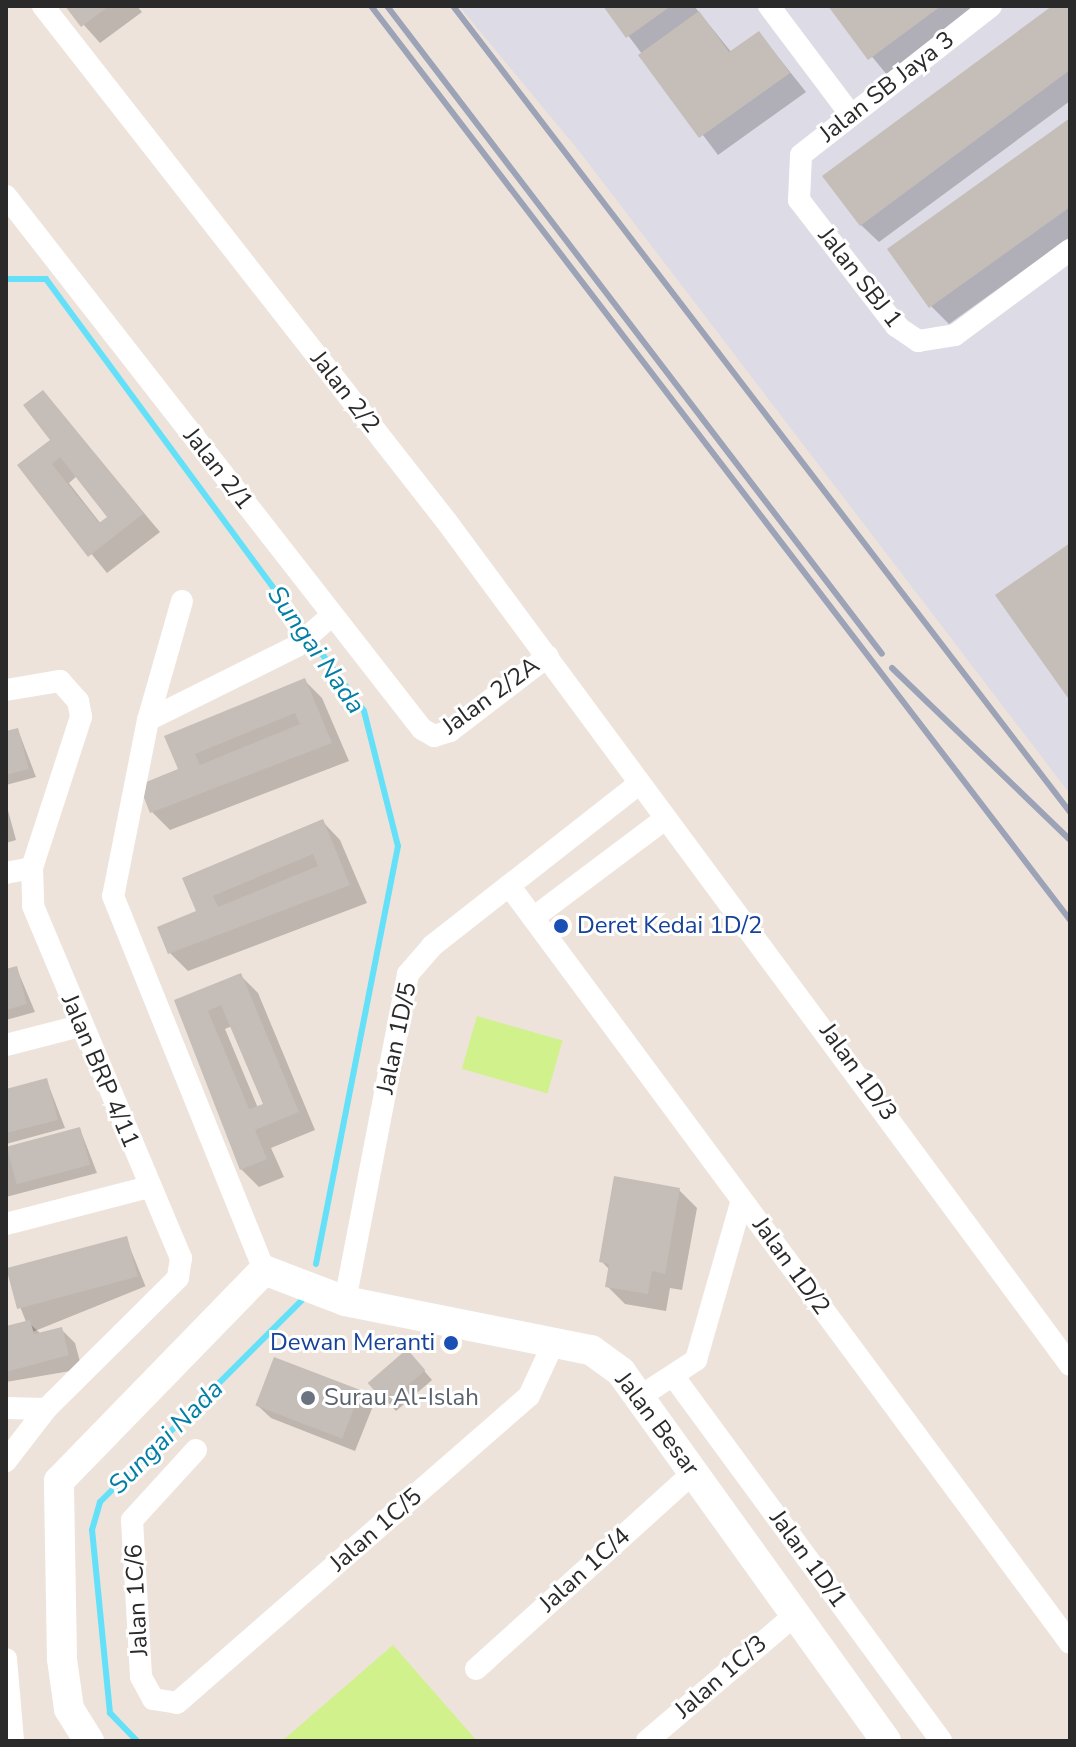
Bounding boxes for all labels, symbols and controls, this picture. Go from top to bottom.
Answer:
street label: Jalan SB Jaya 3 [814,25,960,149]
street label: Jalan SBJ 1 [812,222,908,334]
street label: Jalan 2/2 [304,345,386,439]
street label: Jalan 2/1 [177,422,259,516]
water label: Sungai Nada [260,580,372,720]
street label: Jalan 2/2A [437,651,545,741]
place label: Deret Kedai 1D/2 [577,912,762,940]
marker: Deret Kedai 1D/2 [552,917,570,935]
street label: Jalan 1D/5 [371,980,423,1096]
street label: Jalan BRP 4/11 [55,990,145,1152]
street label: Jalan 1D/3 [813,1018,903,1126]
street label: Jalan 1D/2 [746,1212,836,1320]
place label: Dewan Meranti [270,1329,435,1357]
marker: Dewan Meranti [442,1334,460,1352]
street label: Jalan Besar [609,1367,705,1481]
water label: Sungai Nada [102,1373,230,1501]
place label: Surau Al-Islah [324,1384,479,1412]
marker: Surau Al-Islah [299,1389,317,1407]
street label: Jalan 1C/5 [324,1482,428,1578]
street label: Jalan 1D/1 [763,1505,853,1613]
street label: Jalan 1C/4 [534,1522,636,1618]
street label: Jalan 1C/6 [120,1543,154,1657]
street label: Jalan 1C/3 [669,1629,773,1725]

